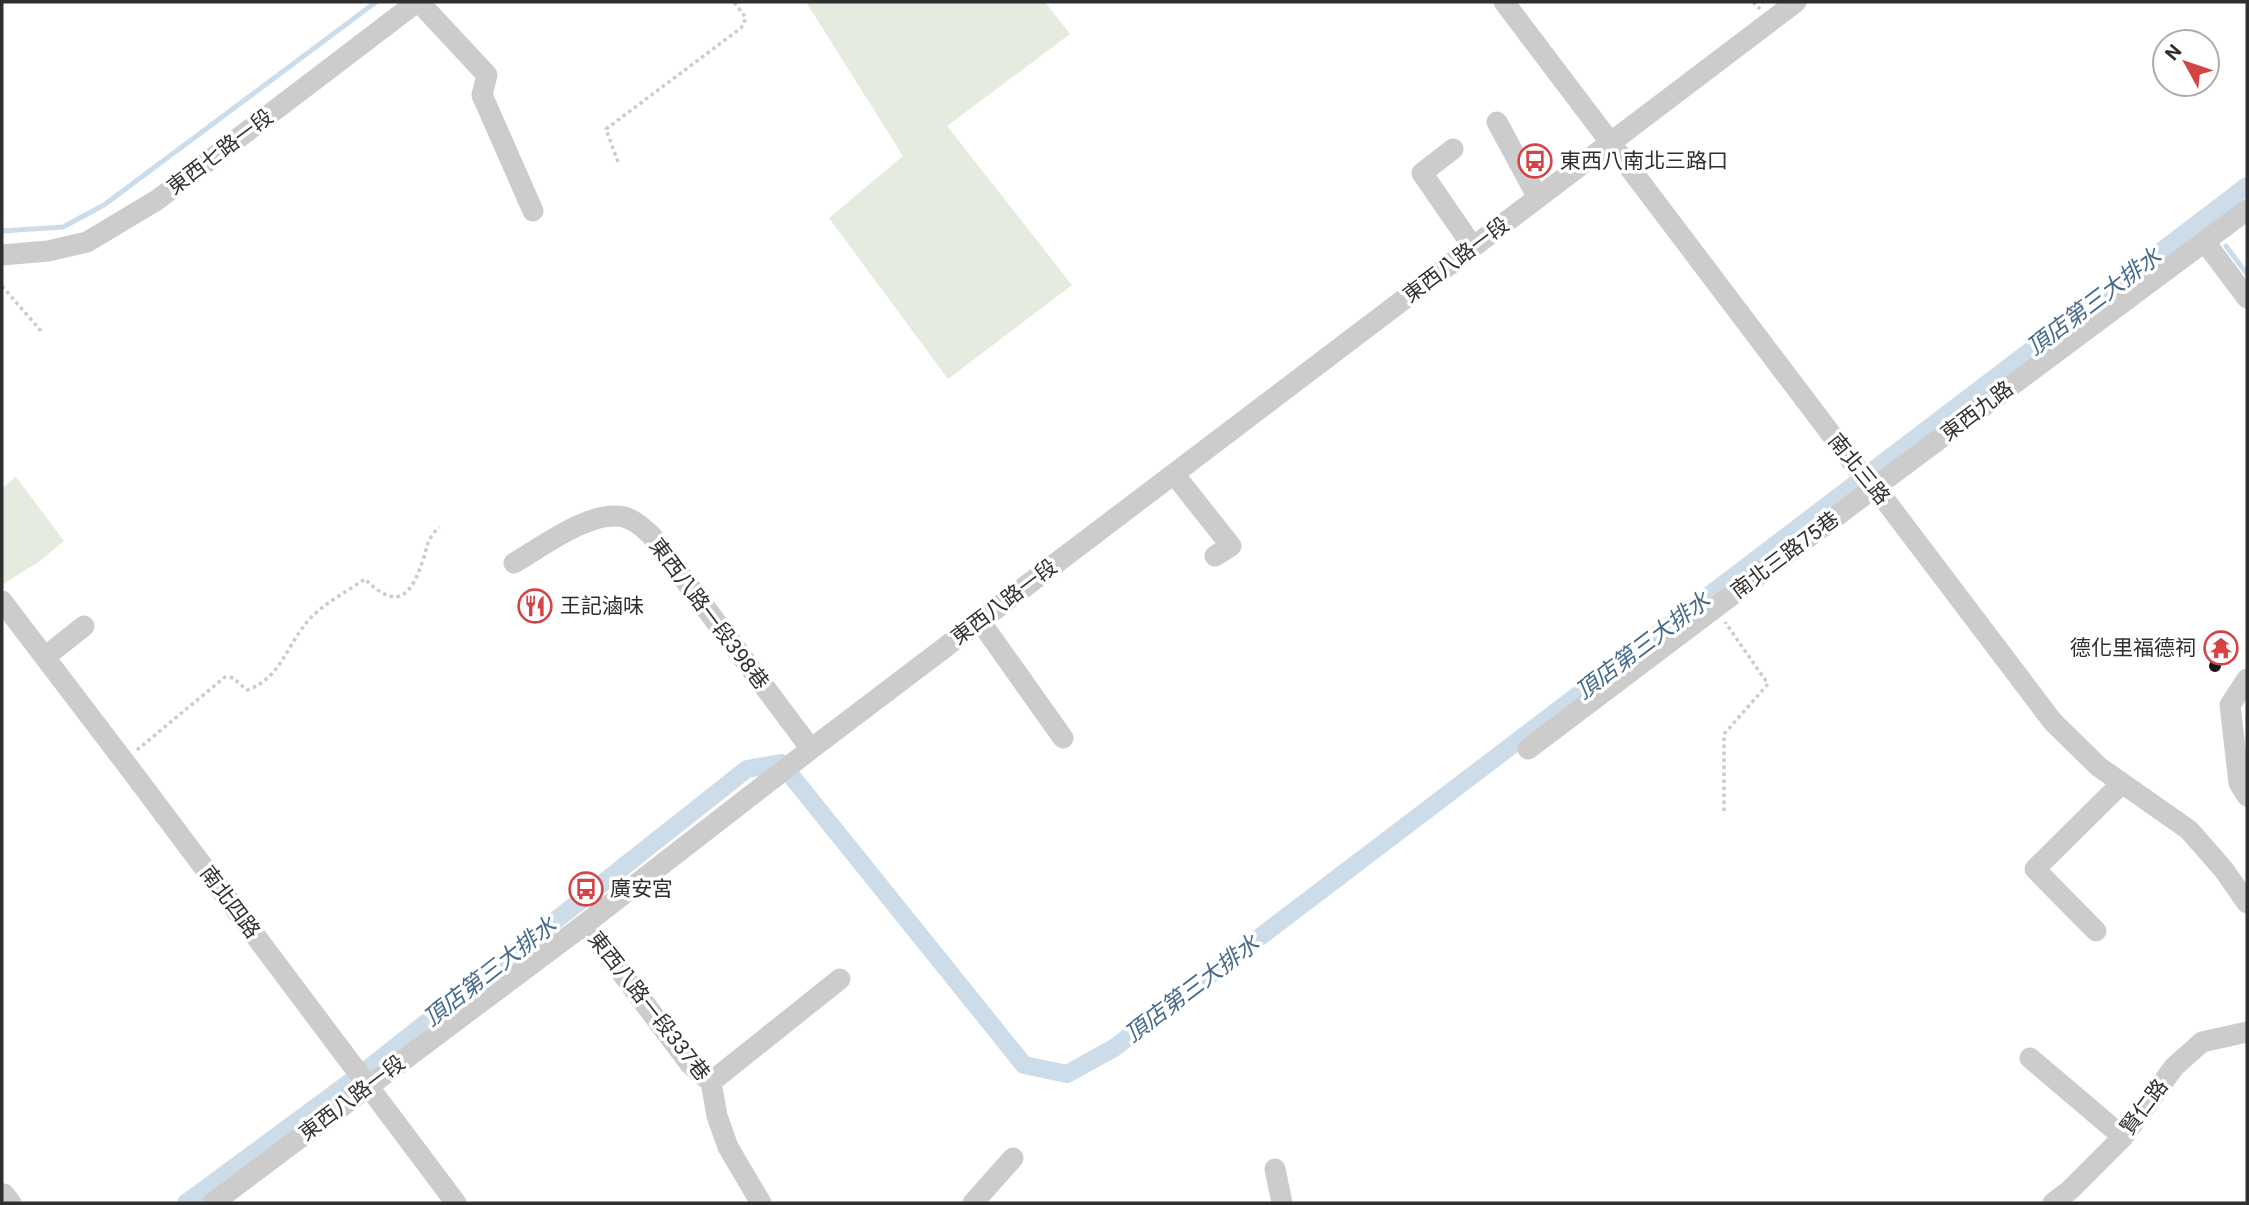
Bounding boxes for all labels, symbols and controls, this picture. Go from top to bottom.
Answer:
north arrow [2151,28,2221,98]
text: N [2160,40,2186,65]
street label: 東西七路一段 [162,105,278,199]
bus stop icon: 東西八南北三路口 [1516,142,1554,180]
place label: 東西八南北三路口 [1560,149,1728,173]
street label: 東西八路一段 [1398,213,1514,307]
water label: 頂店第三大排水 [2022,242,2167,361]
street label: 東西九路 [1936,376,2018,446]
street label: 南北三路 [1823,429,1895,509]
street label: 南北三路75巷 [1726,507,1844,603]
street label: 東西八路一段398巷 [645,534,773,694]
street label: 東西八路一段 [946,555,1062,649]
water label: 頂店第三大排水 [1571,586,1716,705]
restaurant icon: 王記滷味 [516,587,554,625]
place label: 王記滷味 [560,594,644,618]
temple icon: 德化里福德祠 [2202,629,2240,667]
place label: 德化里福德祠 [2070,636,2196,660]
street label: 南北四路 [195,861,265,943]
bus stop icon: 廣安宮 [567,870,605,908]
place label: 廣安宮 [610,877,673,901]
water label: 頂店第三大排水 [418,911,563,1032]
street label: 東西八路一段337巷 [583,927,715,1085]
water label: 頂店第三大排水 [1120,929,1265,1048]
street label: 東西八路一段 [294,1051,410,1145]
street label: 賢仁路 [2115,1075,2173,1139]

